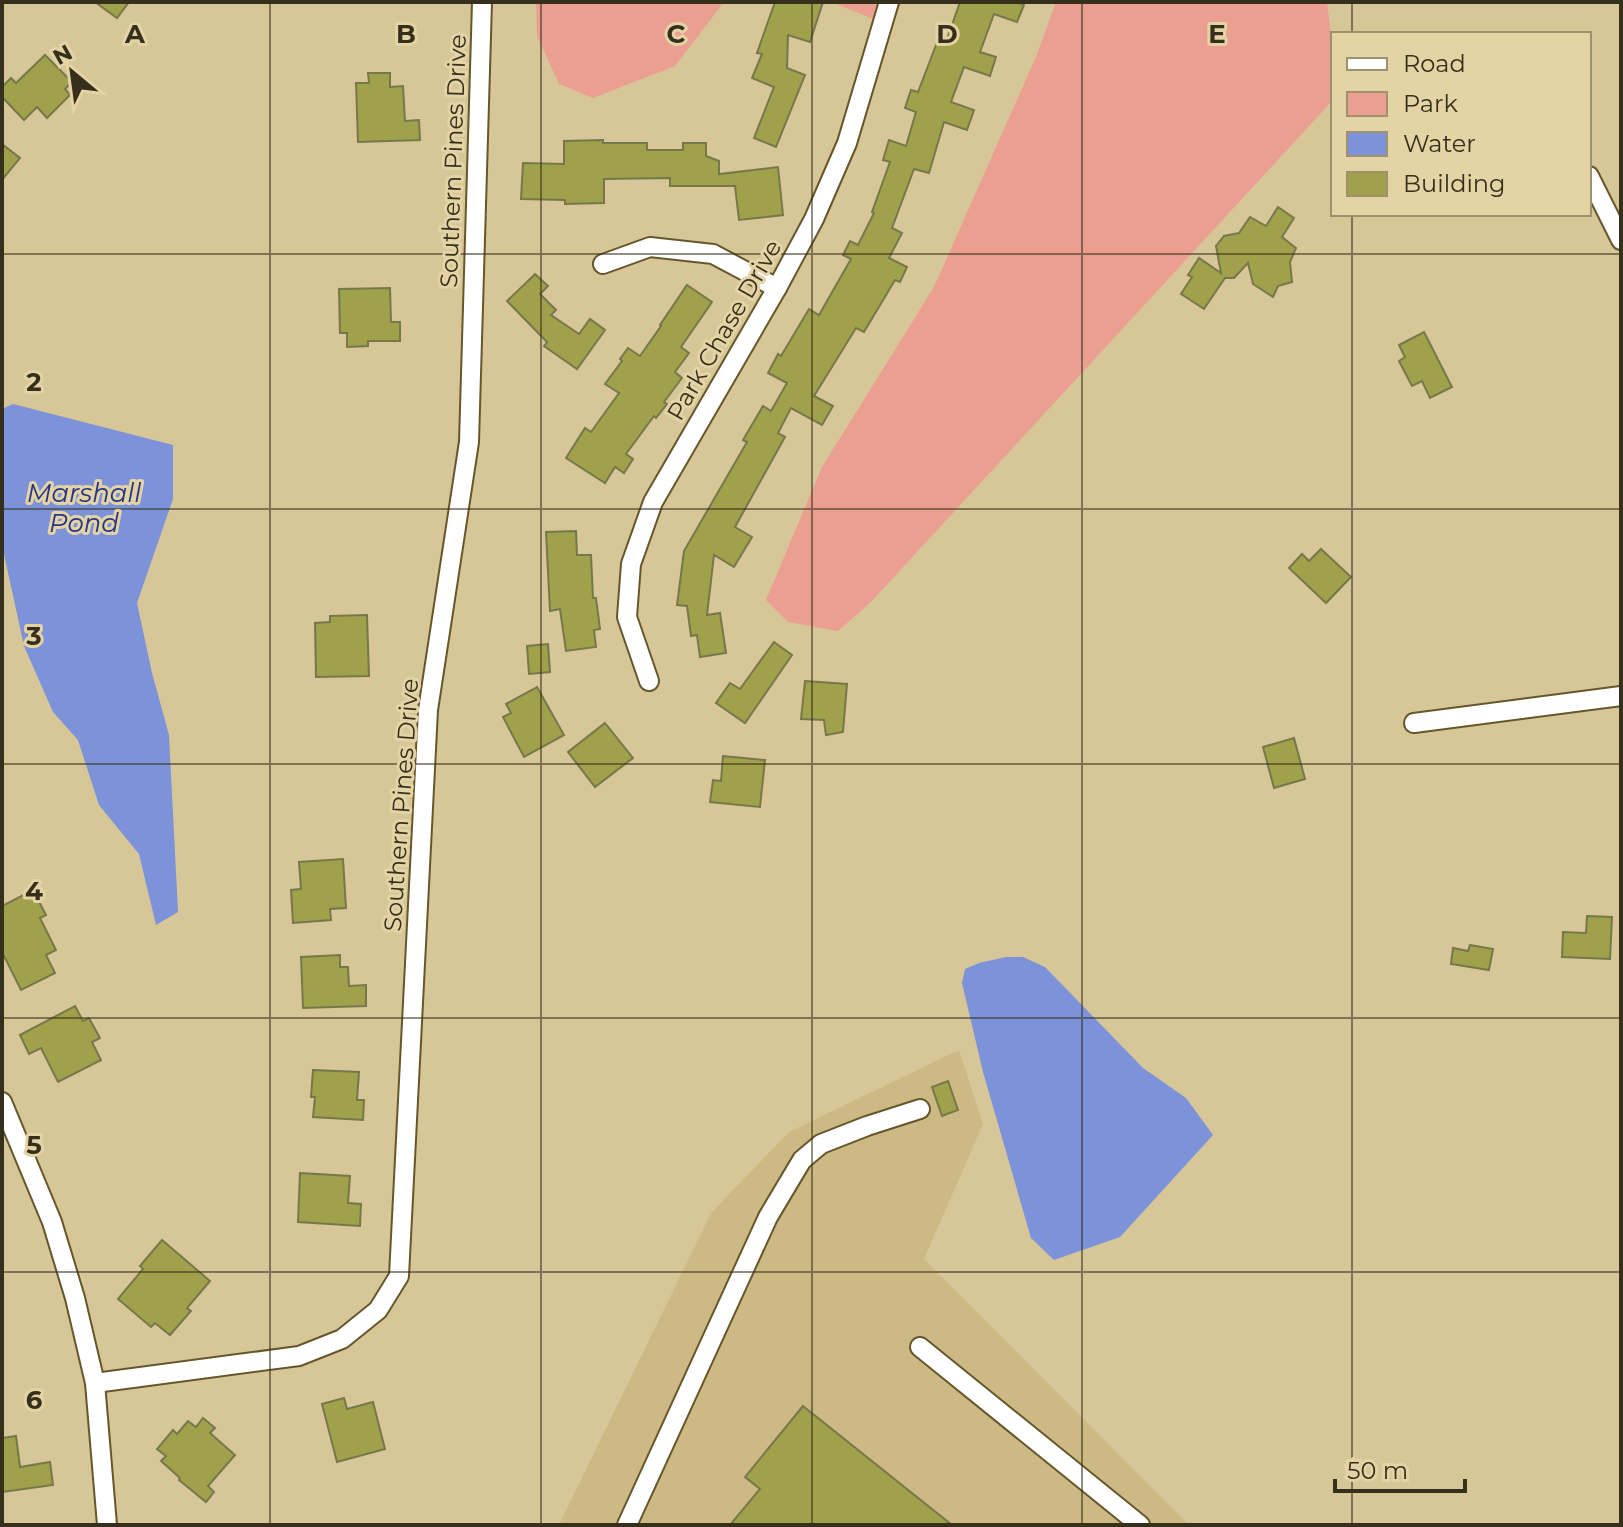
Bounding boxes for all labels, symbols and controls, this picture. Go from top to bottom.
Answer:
text: A [124,18,146,50]
text: B [396,18,416,50]
text: C [667,18,686,50]
text: D [936,18,958,50]
text: E [1208,18,1226,50]
north arrow [32,32,112,112]
legend [1331,32,1591,216]
street label: Southern Pines Drive [434,34,472,288]
text: N [48,39,77,71]
text: Road [1403,49,1466,78]
text: Park [1403,89,1458,118]
text: Water [1403,129,1476,158]
text: Building [1403,169,1506,198]
street label: Park Chase Drive [660,234,788,426]
text: 2 [26,366,42,398]
water label: Marshall Pond [27,477,141,539]
text: 3 [25,620,42,652]
street label: Southern Pines Drive [378,677,424,933]
text: 4 [25,875,43,907]
text: 5 [26,1129,42,1161]
text: 6 [26,1384,43,1416]
scale bar [1335,1443,1465,1493]
text: 50 m [1347,1456,1408,1485]

